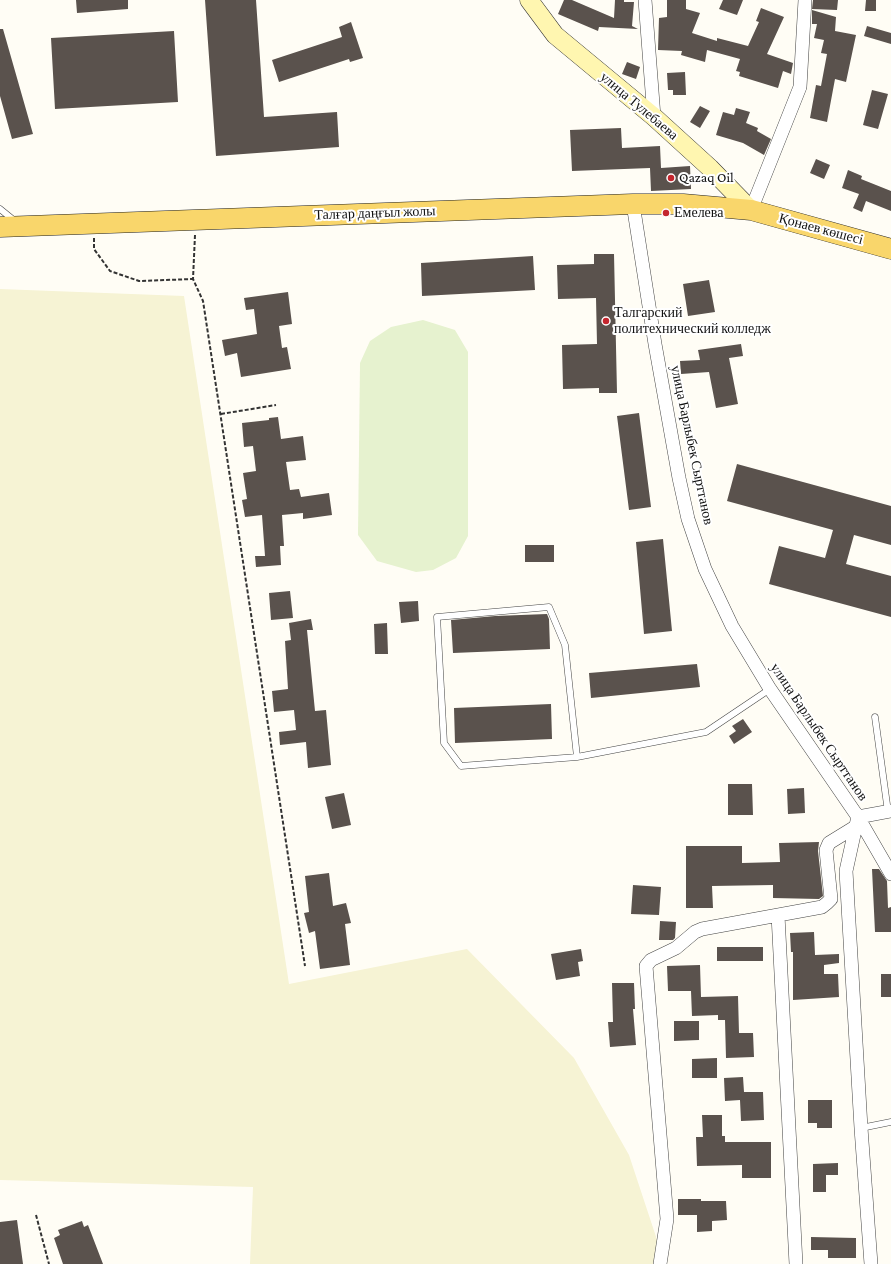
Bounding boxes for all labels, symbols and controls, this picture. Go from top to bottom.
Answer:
street label: улица Тулебаева [597,68,681,144]
place label: Qazaq Oil [679,170,734,186]
marker: Qazaq Oil [666,173,676,183]
street label: Талғар даңғыл жолы [314,202,436,224]
place label: Емелева [674,205,723,221]
marker: Емелева [661,208,671,218]
street label: Қонаев көшесі [777,210,865,248]
place label: Талгарский политехнический колледж [614,305,771,338]
marker: Талгарский политехнический колледж [601,316,611,326]
street label: улица Барлыбек Сырттанов [667,364,717,526]
street label: улица Барлыбек Сырттанов [767,660,871,804]

